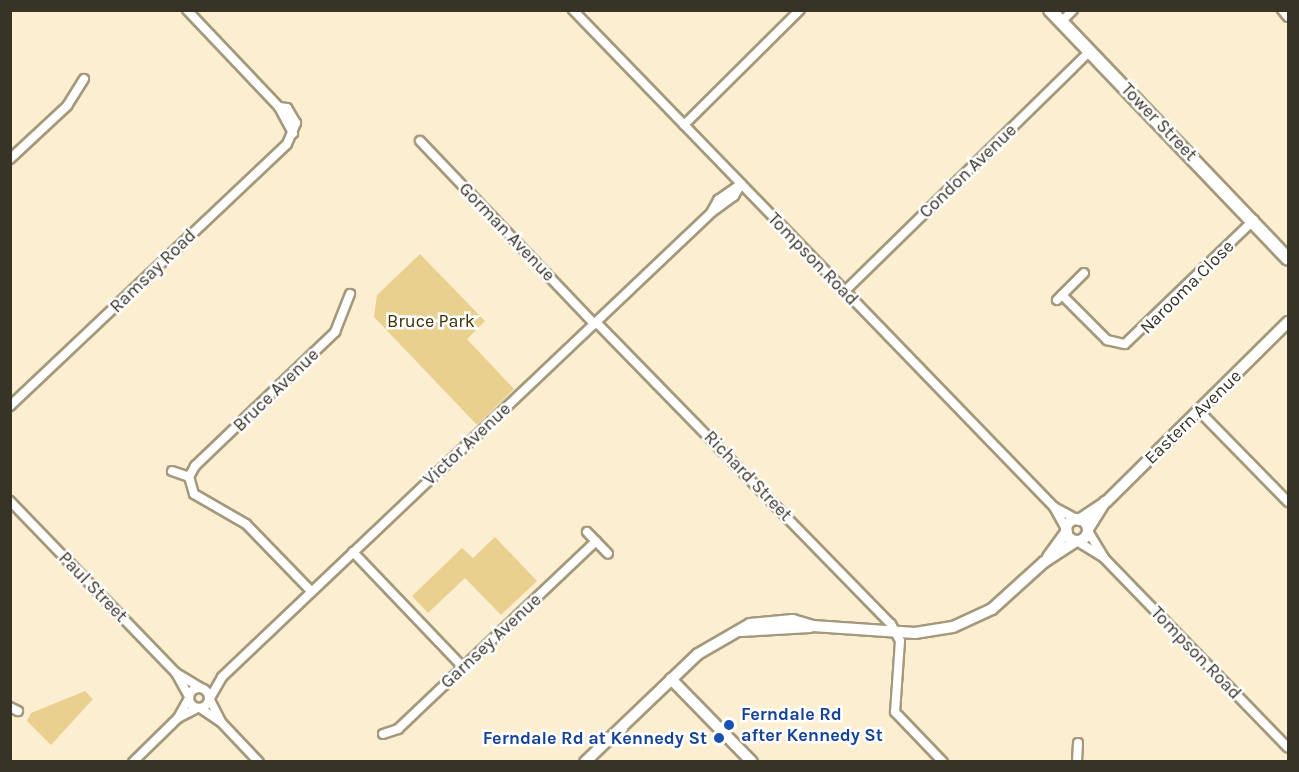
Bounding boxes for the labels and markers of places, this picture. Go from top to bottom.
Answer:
place label: Ferndale Rd after Kennedy St [741,704,883,746]
marker: Ferndale Rd after Kennedy St [722,718,736,732]
place label: Ferndale Rd at Kennedy St [483,727,707,749]
marker: Ferndale Rd at Kennedy St [712,731,726,745]

